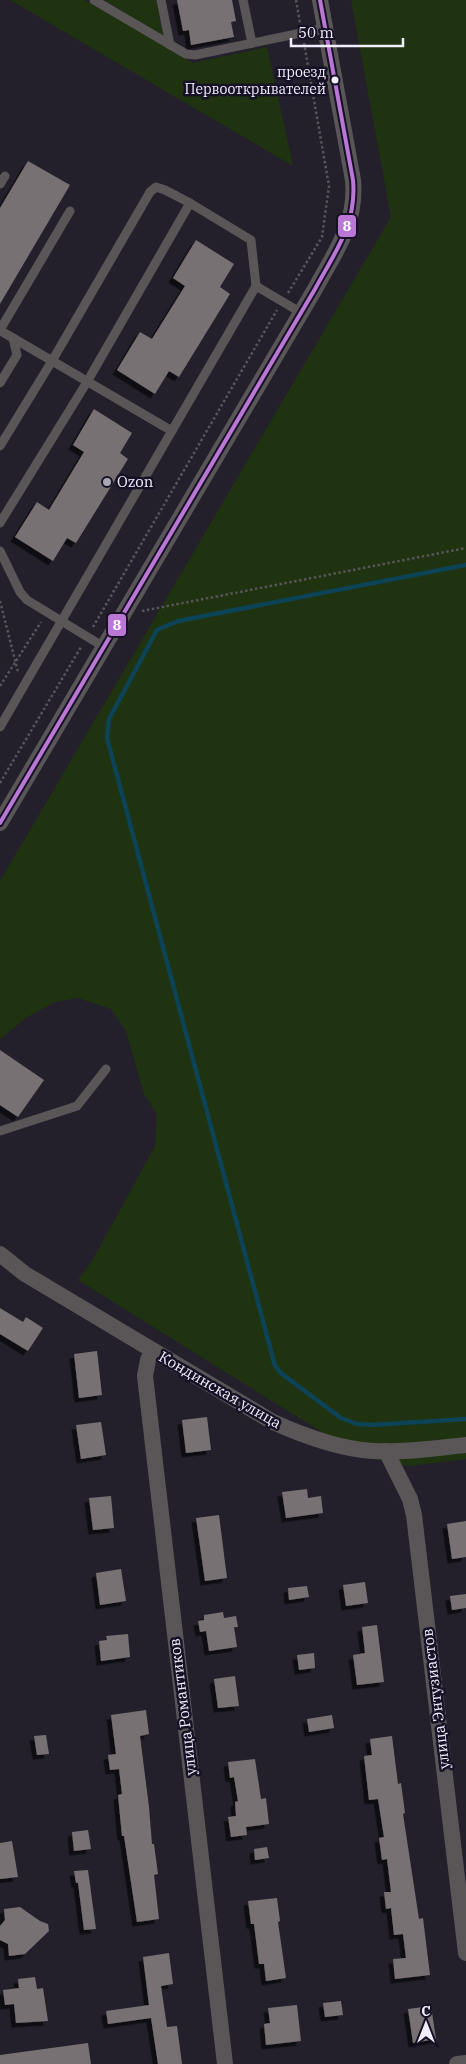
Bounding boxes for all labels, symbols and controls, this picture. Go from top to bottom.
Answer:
scale bar [291,15,404,47]
text: 50 m [298,23,334,42]
place label: проезд Первооткрывателей [184,63,326,98]
marker: проезд Первооткрывателей [330,75,340,85]
line badge: 8 [337,214,357,238]
text: 8 [343,217,351,235]
place label: Ozon [117,472,154,491]
marker: Ozon [101,476,113,488]
line badge: 8 [107,613,127,637]
text: 8 [113,616,121,634]
street label: Кондинская улица [156,1347,285,1432]
street label: улица Энтузиастов [417,1628,454,1770]
street label: улица Романтиков [165,1637,200,1777]
north arrow [401,1999,451,2049]
text: С [421,2002,431,2020]

